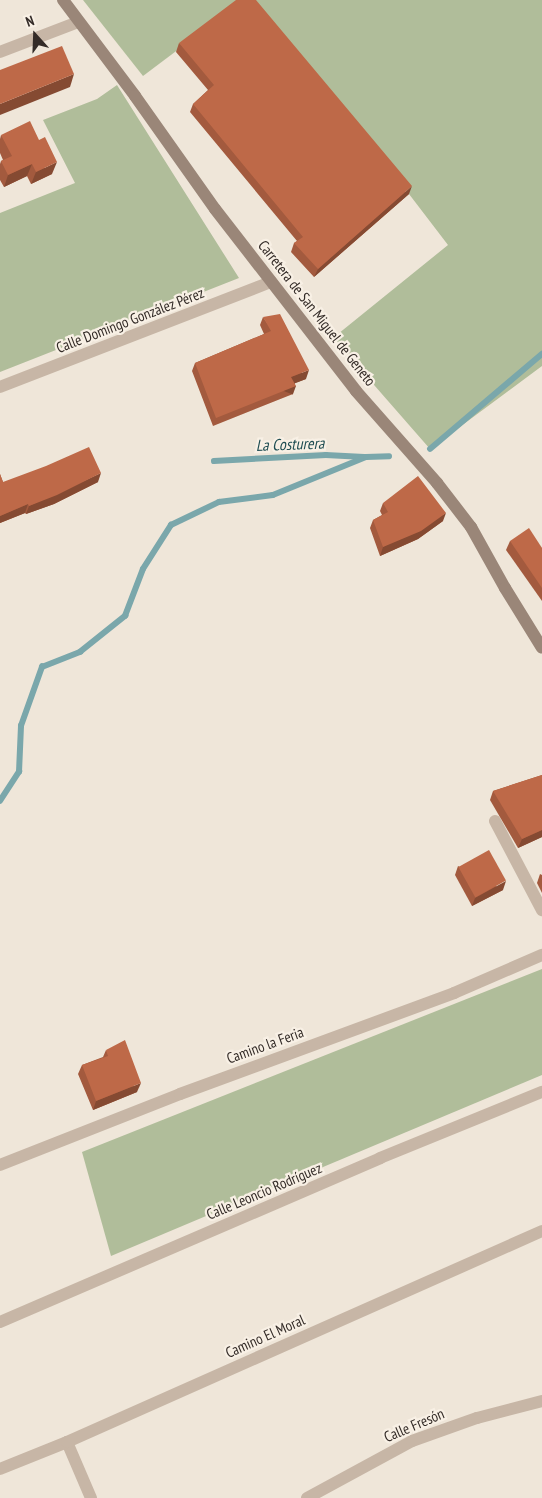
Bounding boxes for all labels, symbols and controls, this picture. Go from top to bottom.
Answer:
north arrow [10,10,60,60]
text: N [23,11,37,31]
street label: Carretera de San Miguel de Geneto [254,237,380,389]
street label: Calle Domingo González Pérez [53,283,207,357]
water label: La Costurera [255,433,325,455]
street label: Camino la Feria [224,1023,306,1067]
street label: Calle Leoncio Rodríguez [204,1159,324,1223]
street label: Camino El Moral [223,1311,307,1361]
street label: Calle Fresón [381,1404,447,1446]

